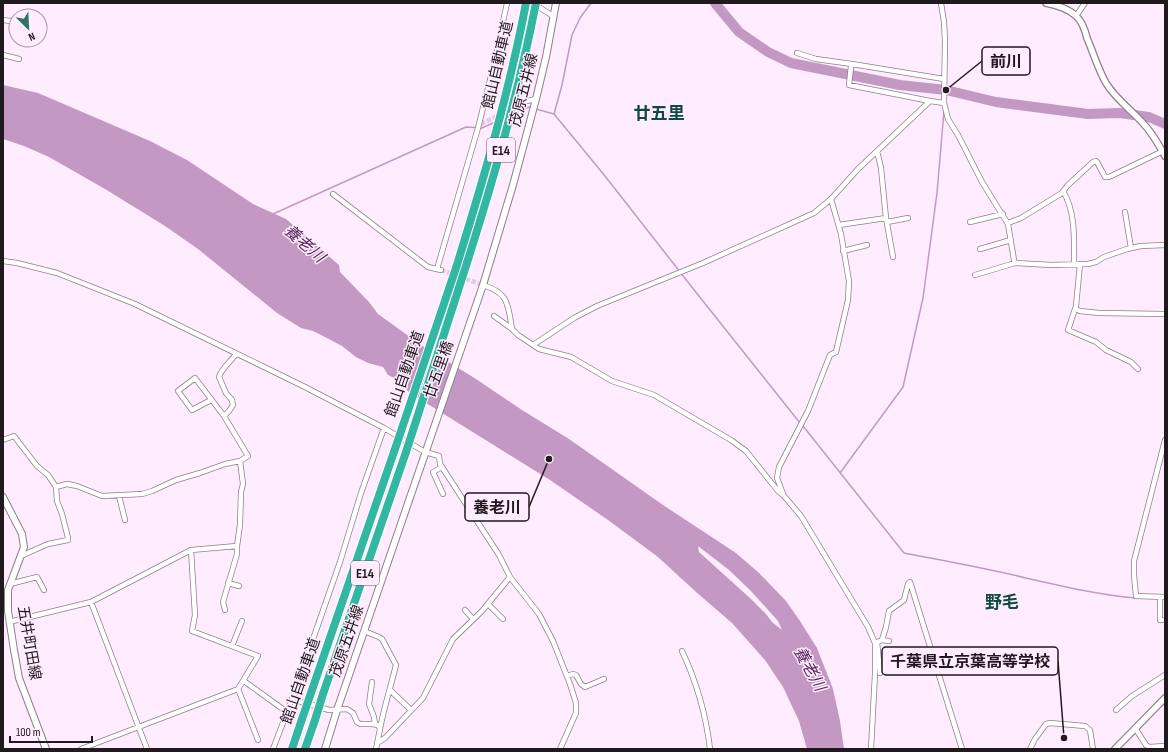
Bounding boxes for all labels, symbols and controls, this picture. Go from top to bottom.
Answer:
north arrow [8,8,48,48]
street label: 館山自動車道 [479,19,517,111]
text: N [26,30,37,44]
callout: 前川 [982,47,1030,75]
street label: 茂原五井線 [506,51,542,129]
text: 前川 [990,53,1022,72]
district label: 廿五里 [634,104,685,124]
road number: E14 [487,138,515,162]
water label: 養老川 [280,221,330,268]
street label: 館山自動車道 [381,328,429,420]
street label: 廿五里橋 [420,339,458,401]
callout: 養老川 [465,493,529,521]
text: 養老川 [473,499,521,518]
road number: E14 [351,561,379,585]
district label: 野毛 [985,593,1019,613]
street label: 茂原五井線 [326,602,368,680]
street label: 五井町田線 [13,604,45,682]
street label: 館山自動車道 [277,635,325,727]
water label: 養老川 [789,643,830,696]
callout: 千葉県立京葉高等学校 [882,647,1058,675]
text: 千葉県立京葉高等学校 [890,653,1050,672]
scale bar [10,718,92,744]
text: 100 m [16,725,41,740]

